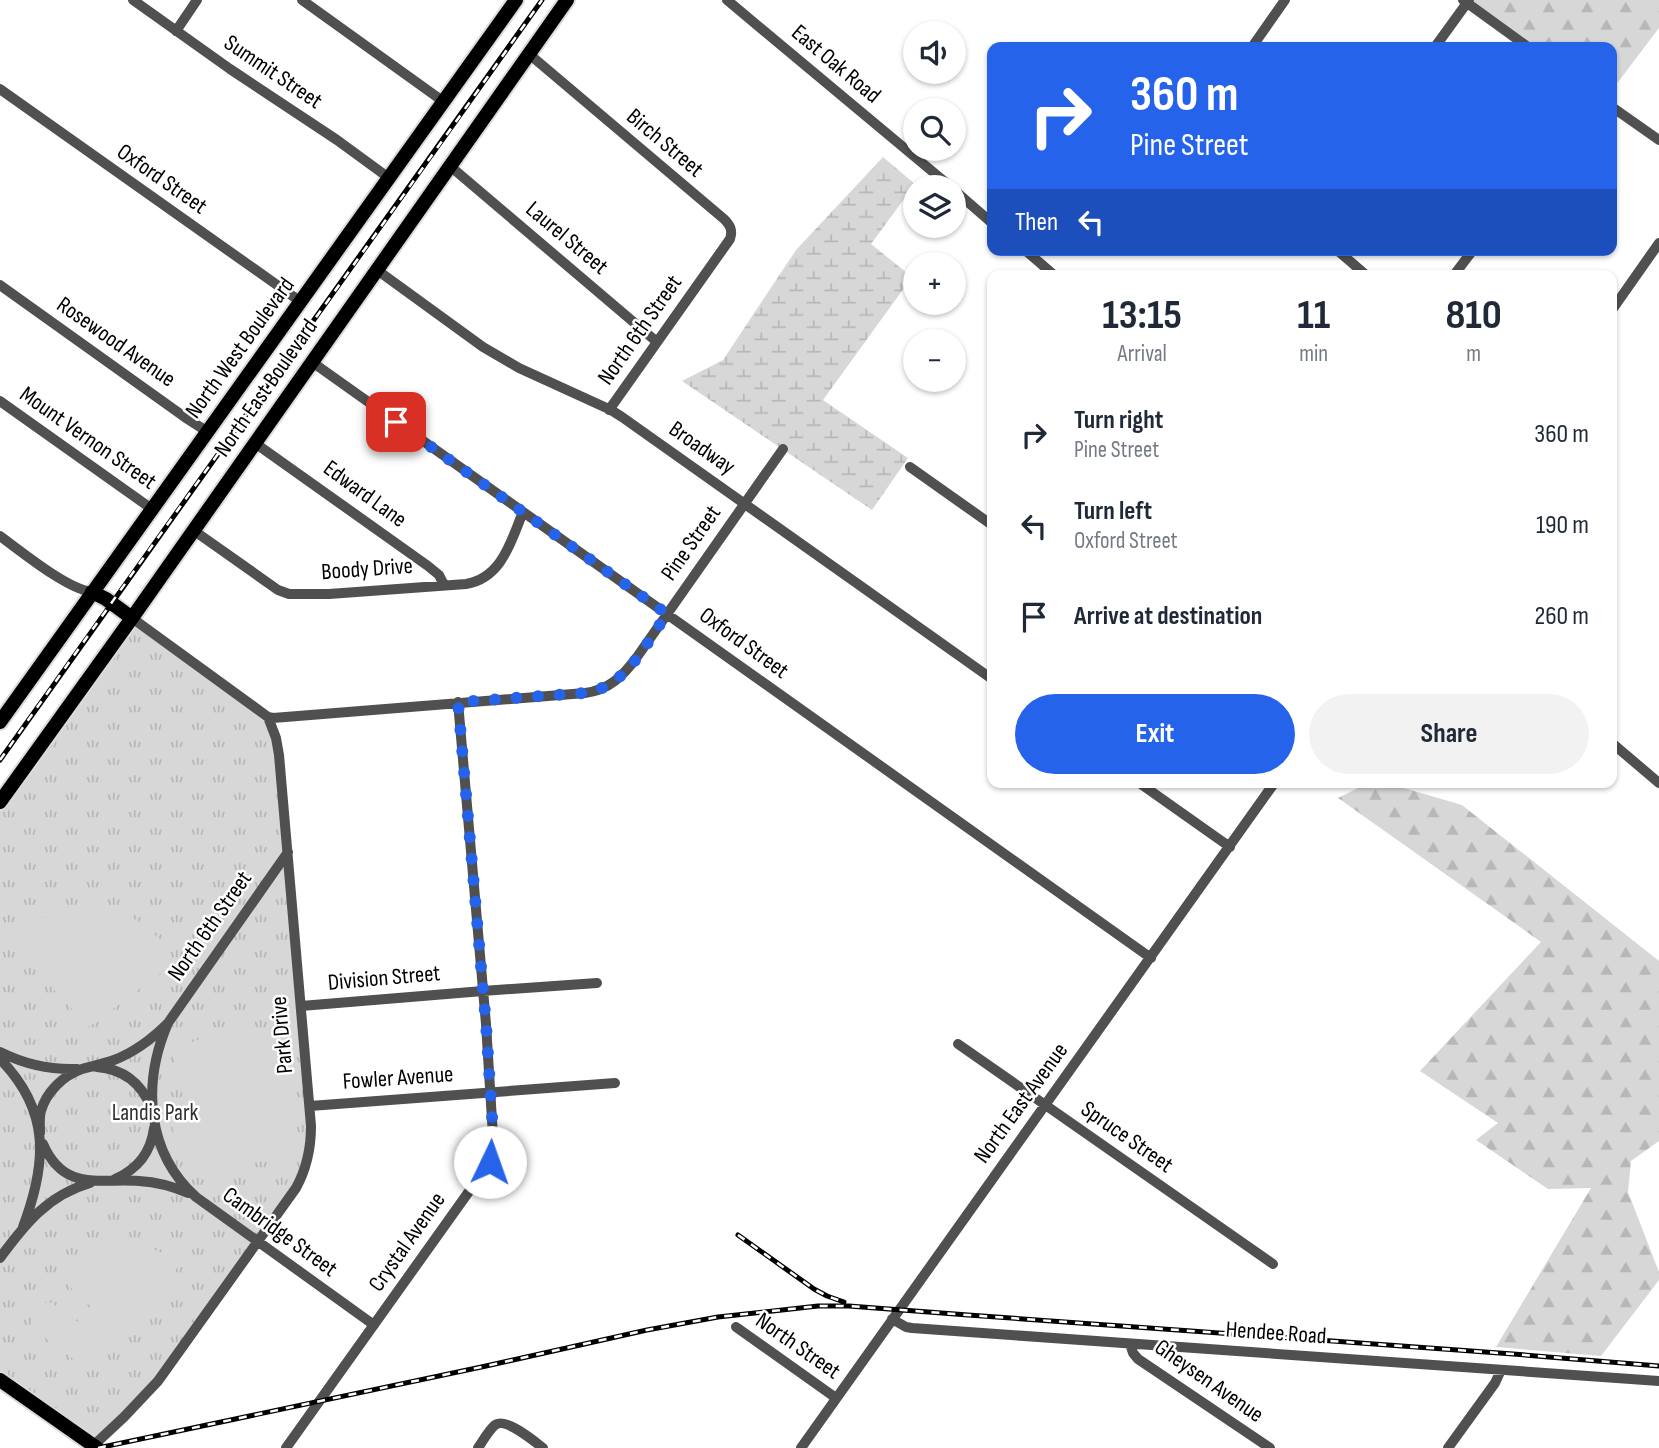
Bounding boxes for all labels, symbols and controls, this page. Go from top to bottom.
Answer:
street label: East Oak Road [786,19,886,109]
map controls [903,21,966,392]
button: sound [903,21,966,84]
street label: Summit Street [219,29,327,115]
text: 360 m [1130,66,1238,125]
icon: right [1015,70,1106,161]
button: search [903,98,966,161]
street label: Birch Street [621,103,709,183]
text: Pine Street [1130,126,1249,165]
street label: Oxford Street [112,138,212,220]
button: layers [903,175,966,238]
street label: Laurel Street [520,195,614,281]
icon: left [1072,203,1110,241]
text: Then [1015,207,1058,238]
button: + [903,252,966,315]
street label: North 6th Street [592,270,688,390]
street label: North West Boulevard [179,272,301,424]
text: 13:15 [1102,290,1182,341]
text: 11 [1297,290,1330,341]
text: 810 [1445,290,1502,341]
street label: Rosewood Avenue [51,291,181,393]
street label: North East Boulevard [208,314,324,462]
button: − [903,329,966,392]
text: Arrival [1117,340,1167,368]
text: min [1299,340,1328,368]
text: m [1466,340,1481,368]
street label: Mount Vernon Street [14,381,162,495]
pin [366,392,426,452]
icon: arrive [377,403,415,441]
text: Turn right [1074,405,1163,436]
street label: Broadway [663,415,741,481]
icon: right [1015,416,1053,454]
text: 360 m [1534,419,1589,450]
text: Pine Street [1074,436,1159,464]
street label: Edward Lane [318,454,412,534]
text: Turn left [1074,496,1152,527]
street label: Pine Street [655,500,727,586]
icon: left [1015,507,1053,545]
text: 190 m [1536,510,1589,541]
text: Oxford Street [1074,527,1178,555]
street label: Boody Drive [320,552,414,586]
icon: arrive [1015,598,1053,636]
street label: Oxford Street [694,601,794,685]
text: Arrive at destination [1074,601,1262,632]
text: 260 m [1534,601,1589,632]
button: Exit [1015,694,1295,774]
button: Share [1309,694,1589,774]
street label: North 6th Street [162,866,258,986]
street label: Division Street [327,959,441,997]
street label: Park Drive [265,995,299,1075]
street label: North East Avenue [968,1037,1074,1169]
street label: Fowler Avenue [342,1060,454,1096]
street label: Spruce Street [1076,1095,1178,1179]
park label: Landis Park [112,1099,199,1127]
position arrow [453,1125,527,1199]
street label: Cambridge Street [217,1181,343,1283]
street label: Crystal Avenue [363,1187,451,1297]
street label: North Street [750,1307,846,1385]
street label: Hendee Road [1225,1316,1327,1350]
street label: Gheysen Avenue [1149,1333,1269,1429]

